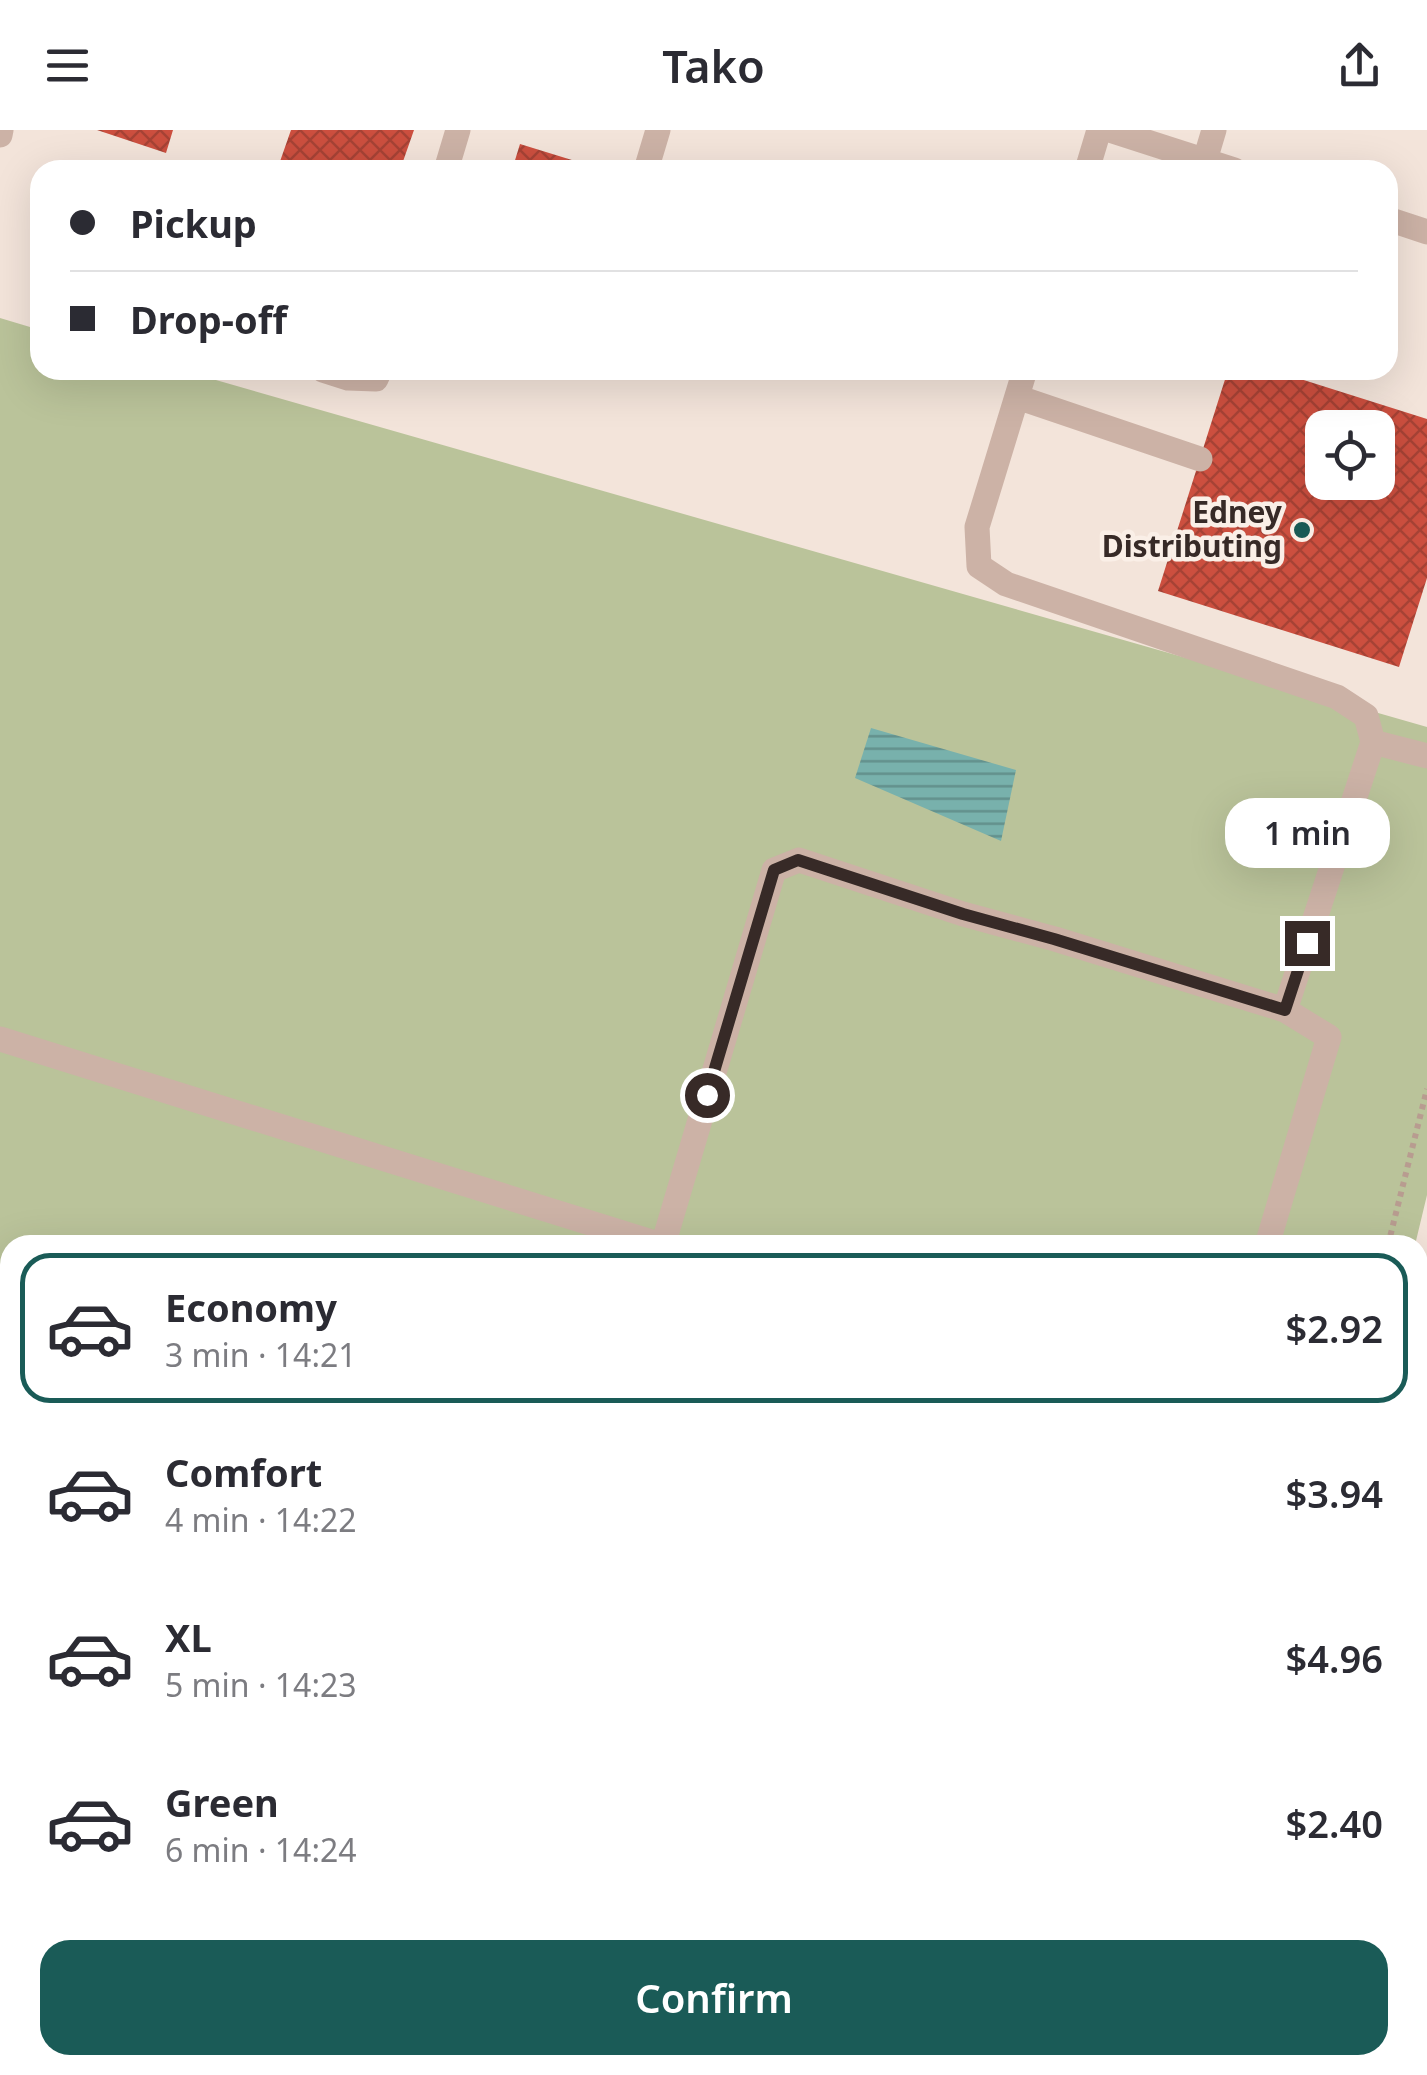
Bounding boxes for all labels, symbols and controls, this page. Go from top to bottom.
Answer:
text: Tako [662,35,765,96]
icon: menu [40,38,95,93]
icon: share [1332,38,1387,93]
text: Pickup [130,197,257,249]
text: Drop-off [130,293,287,345]
map controls [1305,410,1395,500]
button: locate [1305,410,1395,500]
place label: Edney Distributing [1102,491,1283,566]
marker: Edney Distributing [1291,519,1313,541]
callout: 1 min [1224,798,1390,868]
text: 1 min [1264,811,1351,854]
route end [1285,921,1330,966]
route start [685,1073,730,1118]
text: Economy [165,1281,337,1333]
icon: car [45,1283,135,1373]
text: $2.92 [1286,1302,1383,1354]
text: 3 min · 14:21 [165,1333,357,1376]
text: Comfort [165,1446,322,1498]
icon: car [45,1448,135,1538]
text: $3.94 [1286,1467,1383,1519]
text: 4 min · 14:22 [165,1498,357,1541]
text: XL [165,1611,212,1663]
icon: car [45,1613,135,1703]
text: $4.96 [1286,1632,1383,1684]
text: 5 min · 14:23 [165,1663,357,1706]
text: Green [165,1776,279,1828]
icon: car [45,1778,135,1868]
text: $2.40 [1286,1797,1383,1849]
text: 6 min · 14:24 [165,1828,357,1871]
button: Confirm [40,1940,1388,2055]

